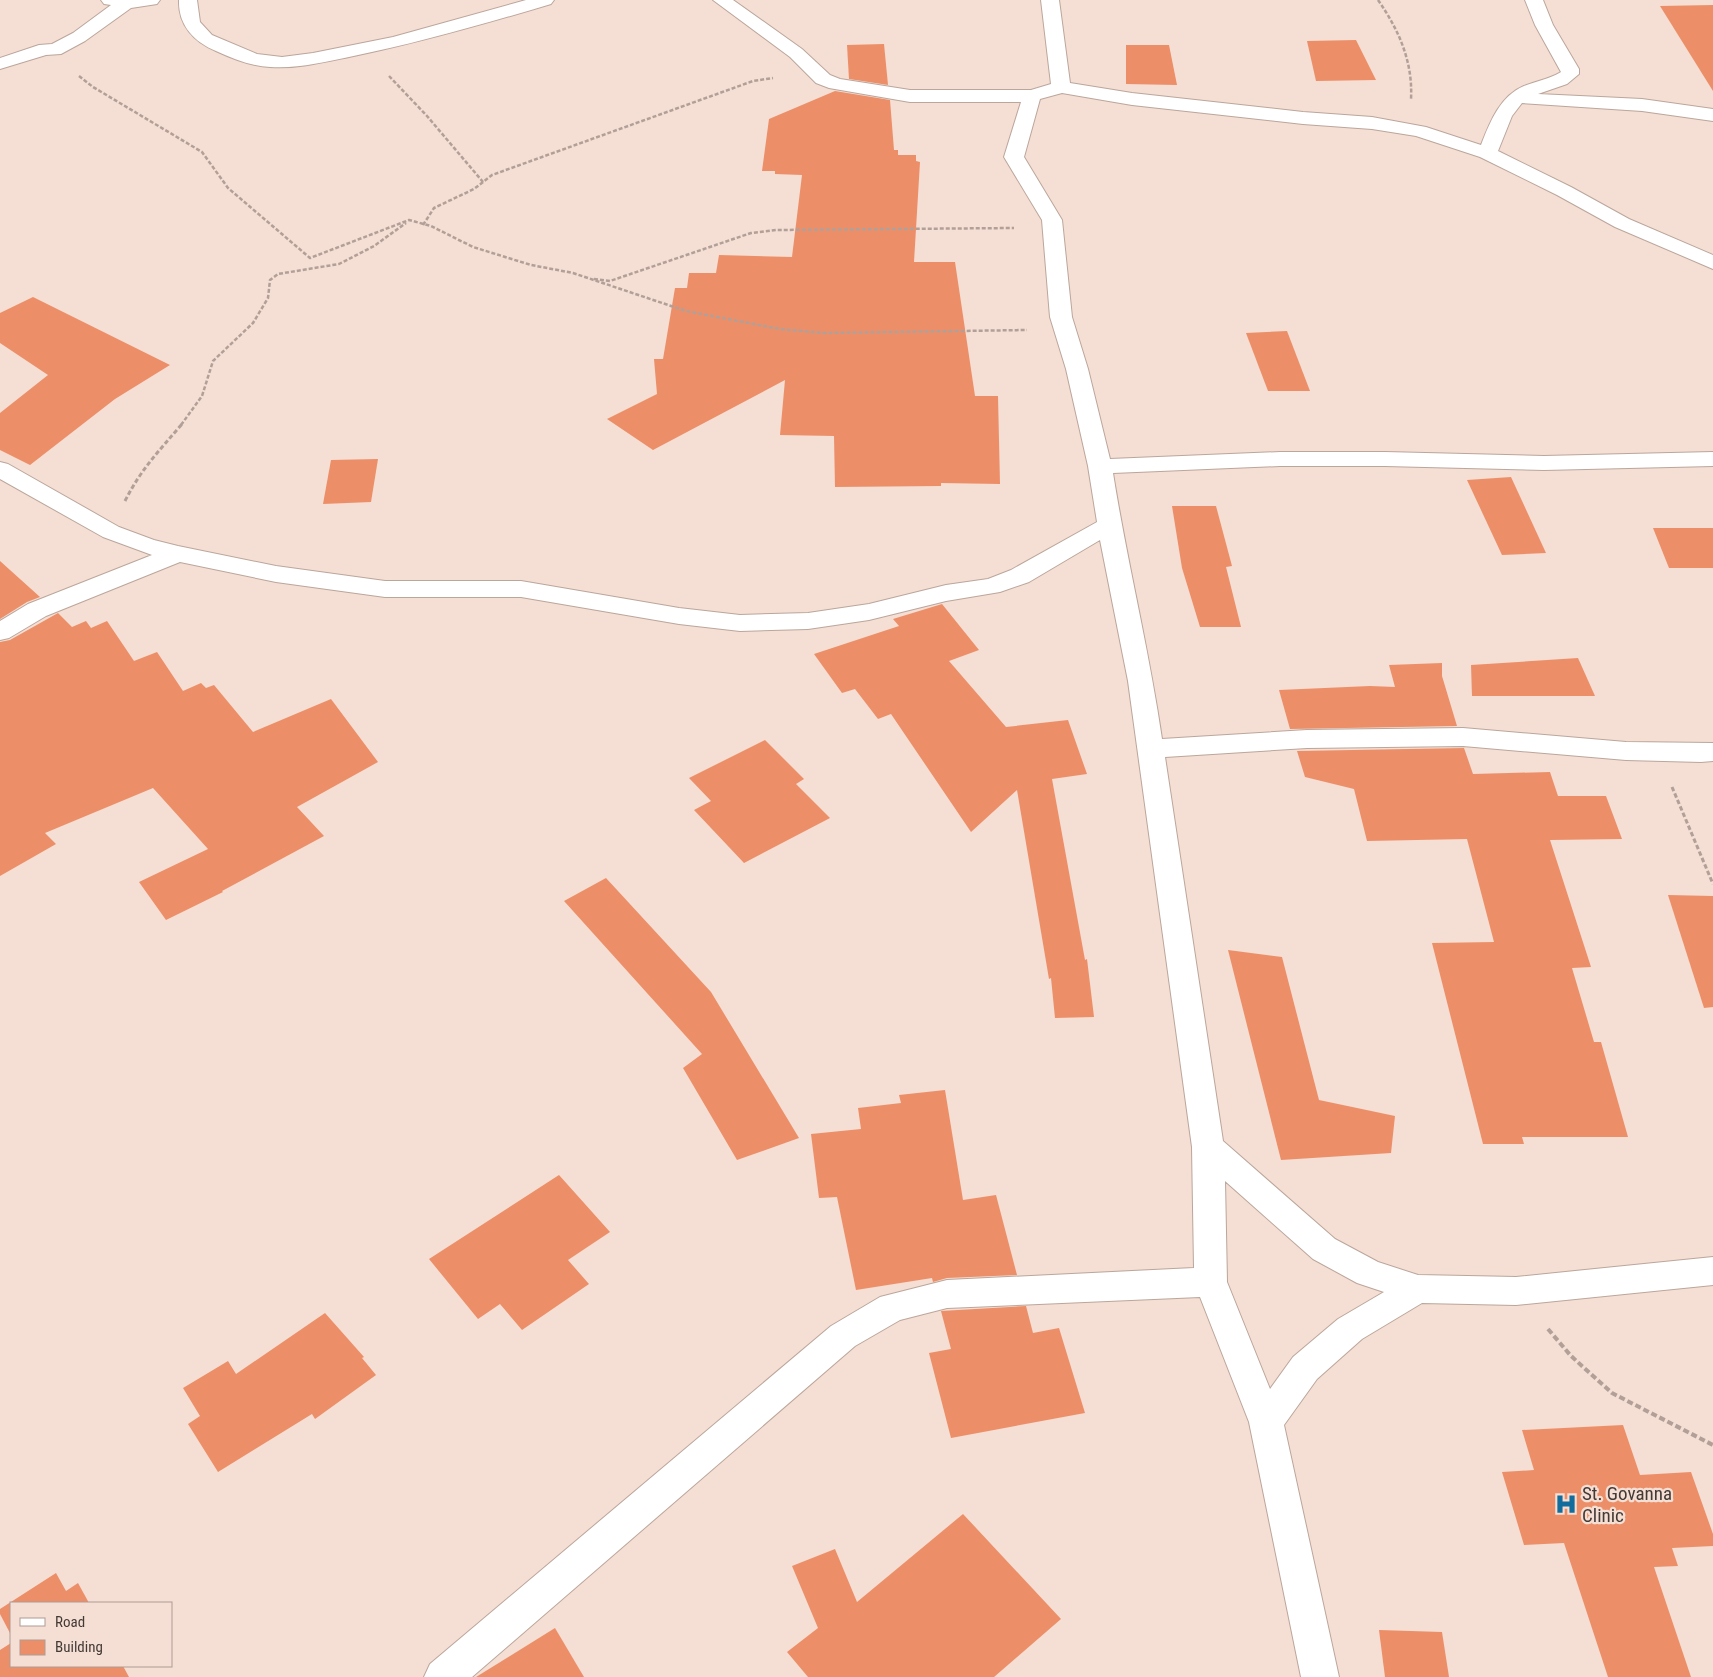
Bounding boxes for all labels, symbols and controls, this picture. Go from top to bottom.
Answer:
place label: St. Govanna Clinic [1582,1482,1672,1527]
hospital icon: St. Govanna Clinic [1553,1491,1579,1517]
legend [10,1602,172,1667]
text: Road [55,1613,85,1631]
text: Building [55,1638,103,1656]

